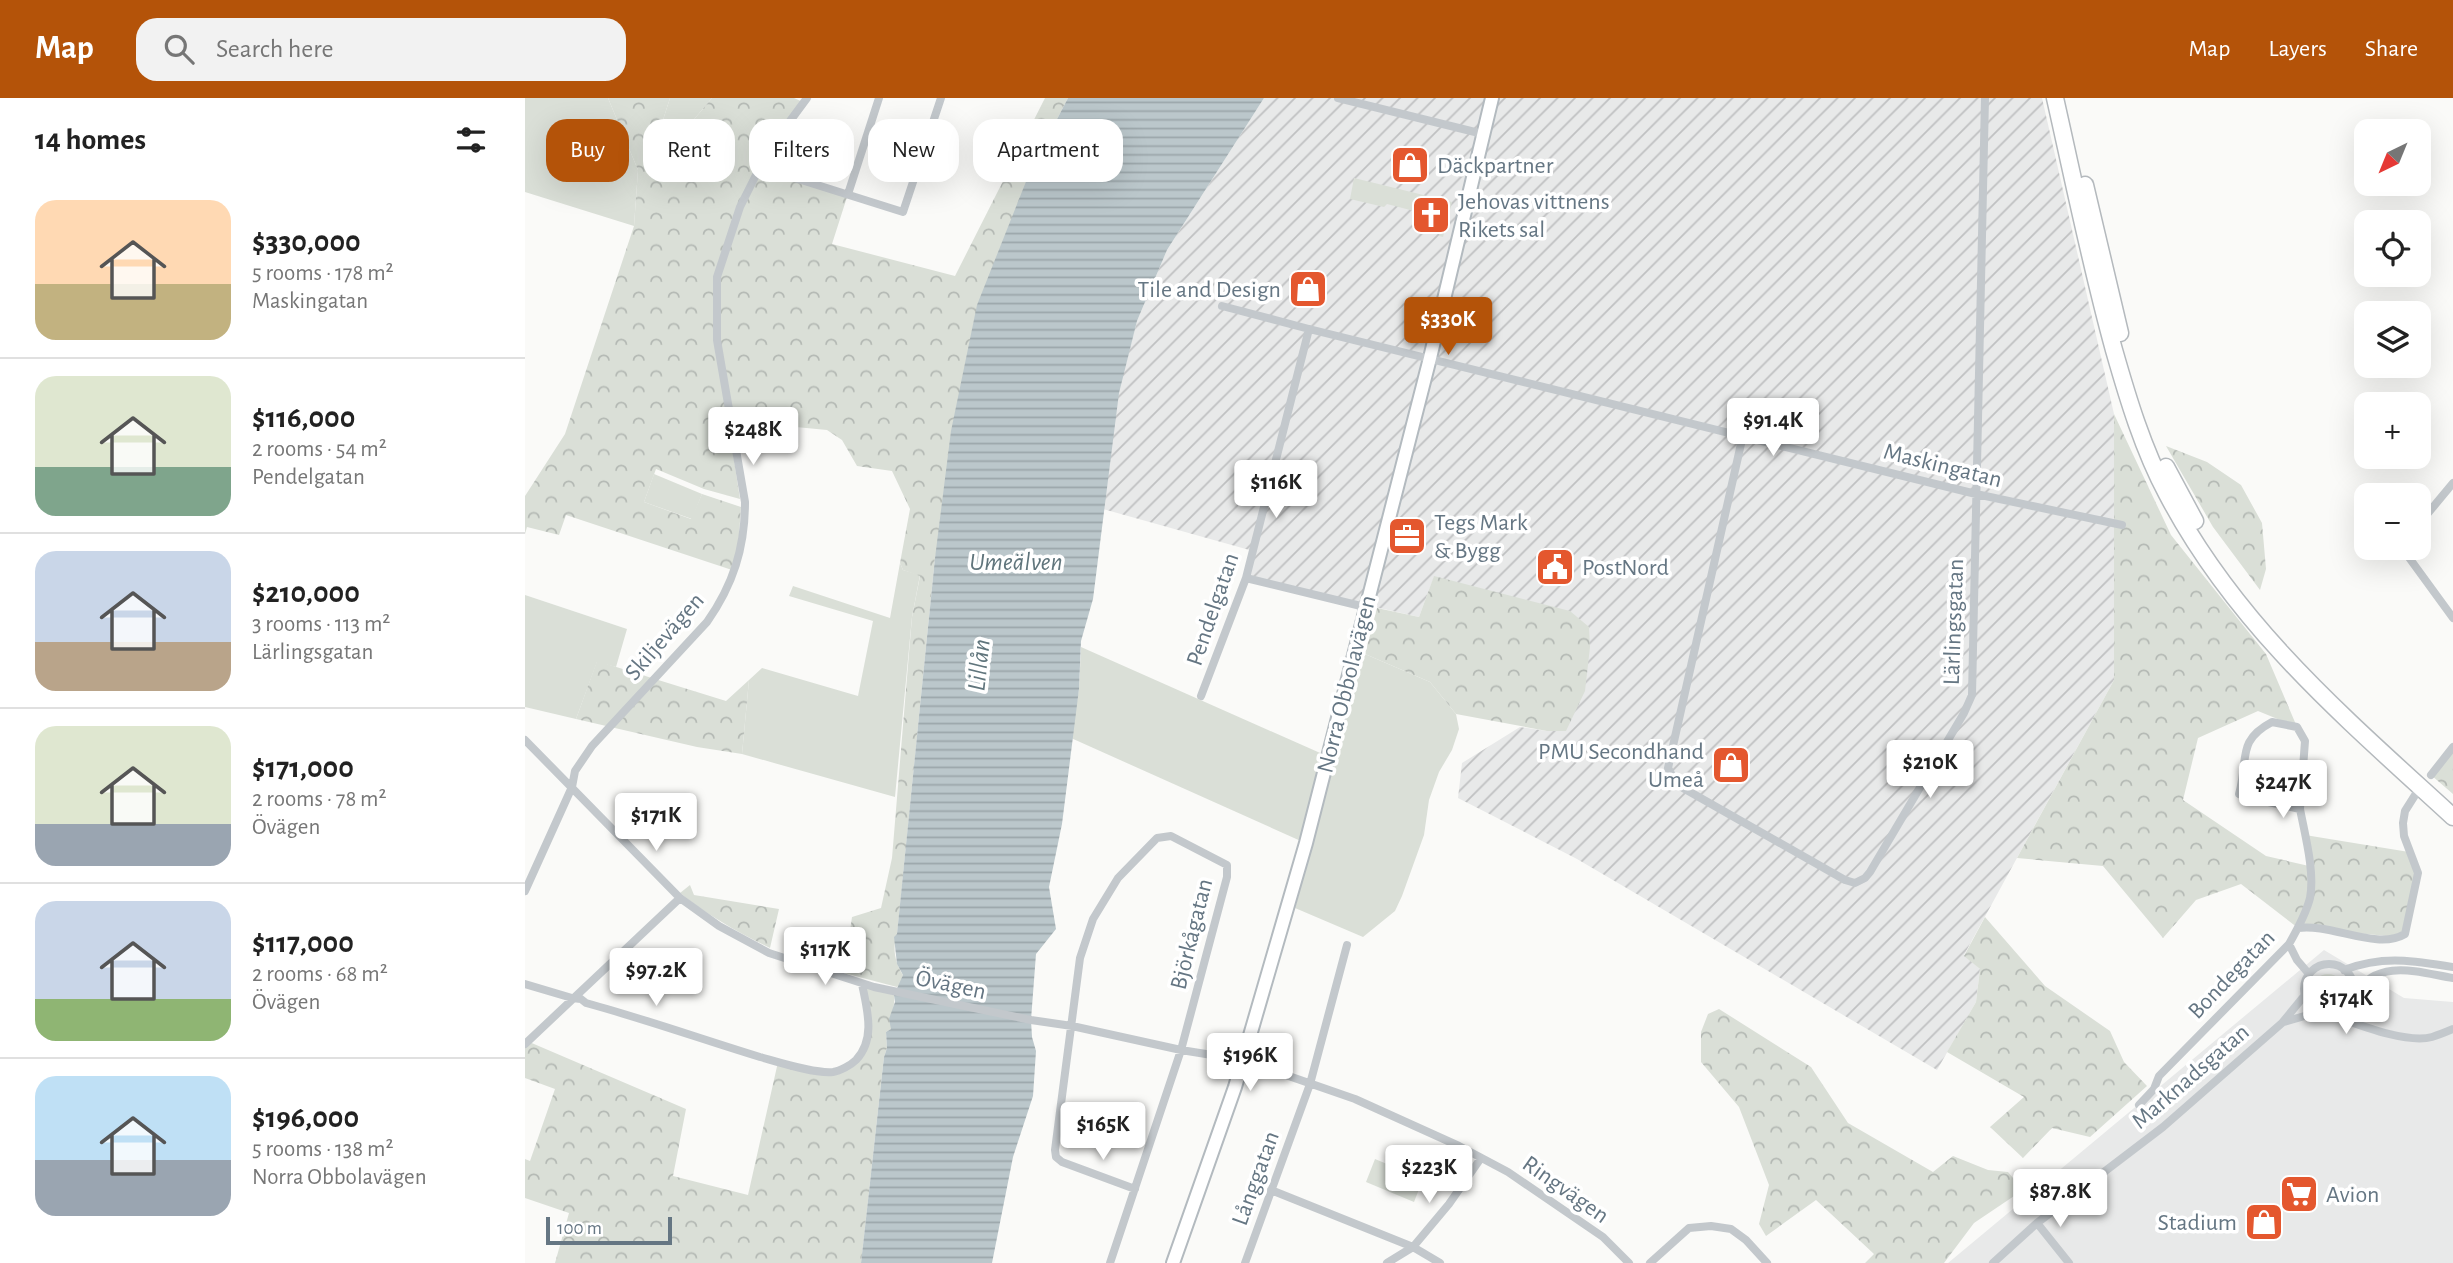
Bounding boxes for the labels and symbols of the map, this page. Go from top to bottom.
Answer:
north arrow [2354,119,2431,196]
shop icon: Däckpartner [1389,144,1431,186]
place label: Däckpartner [1437,154,1554,178]
place label: Jehovas vittnens Rikets sal [1458,190,1610,242]
church icon: Jehovas vittnens Rikets sal [1410,194,1452,236]
shop icon: Tile and Design [1287,268,1329,310]
place label: Tile and Design [1138,278,1281,302]
pin: $330K [1399,298,1497,357]
pin: $91.4K [1716,398,1830,458]
pin: $248K [704,408,802,467]
street label: Maskingatan [1881,440,2004,492]
pin: $116K [1227,460,1325,520]
place label: Tegs Mark & Bygg [1434,511,1528,563]
office icon: Tegs Mark & Bygg [1386,515,1428,557]
public building icon: PostNord [1534,546,1576,588]
water label: Umeälven [969,549,1063,575]
street label: Pendelgatan [1182,550,1243,669]
place label: PostNord [1582,556,1669,580]
street label: Lärlingsgatan [1940,558,1968,686]
street label: Skiljevägen [621,588,709,685]
street label: Norra Obbolavägen [1313,593,1381,776]
water label: Lillån [963,638,995,693]
place label: PMU Secondhand Umeå [1538,740,1704,792]
pin: $210K [1881,740,1979,800]
shop icon: PMU Secondhand Umeå [1710,744,1752,786]
pin: $247K [2234,760,2332,820]
pin: $171K [607,794,705,853]
street label: Björkågatan [1167,876,1217,992]
street label: Bondegatan [2184,926,2280,1024]
pin: $117K [776,928,874,987]
pin: $97.2K [599,948,713,1008]
street label: Övägen [913,965,988,1004]
pin: $174K [2297,976,2395,1036]
street label: Marknadsgatan [2128,1020,2254,1134]
pin: $196K [1201,1034,1299,1093]
pin: $165K [1054,1102,1152,1162]
street label: Långgatan [1228,1128,1284,1229]
pin: $223K [1380,1146,1478,1205]
street label: Ringvägen [1518,1152,1613,1228]
pin: $87.8K [2003,1170,2117,1229]
supermarket icon: Avion [2278,1173,2320,1215]
place label: Avion [2326,1183,2379,1207]
shop icon: Stadium [2243,1201,2285,1243]
place label: Stadium [2158,1211,2237,1235]
scale bar [546,1214,672,1246]

